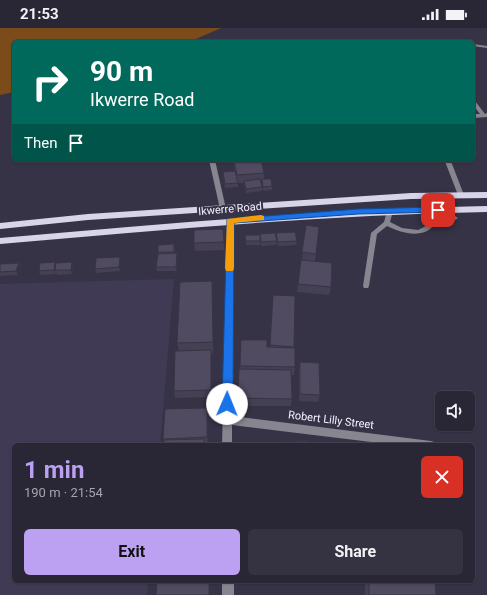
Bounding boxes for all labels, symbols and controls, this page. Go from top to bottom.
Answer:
text: 21:53 [20,5,59,23]
text: 90 m [90,55,153,88]
icon: right [24,56,76,108]
text: Ikwerre Road [90,89,194,110]
icon: arrive [65,132,87,154]
text: Then [24,134,57,152]
pin [421,193,455,227]
icon: arrive [427,199,449,221]
street label: Ikwerre Road [198,200,262,218]
position arrow [206,383,248,425]
map controls [435,391,475,431]
button: sound [435,391,475,431]
street label: Robert Lilly Street [287,408,375,432]
text: 1 min [24,456,84,484]
button: close [421,456,463,498]
text: 190 m · 21:54 [24,485,103,500]
button: Exit [24,529,240,575]
button: Share [248,529,463,575]

